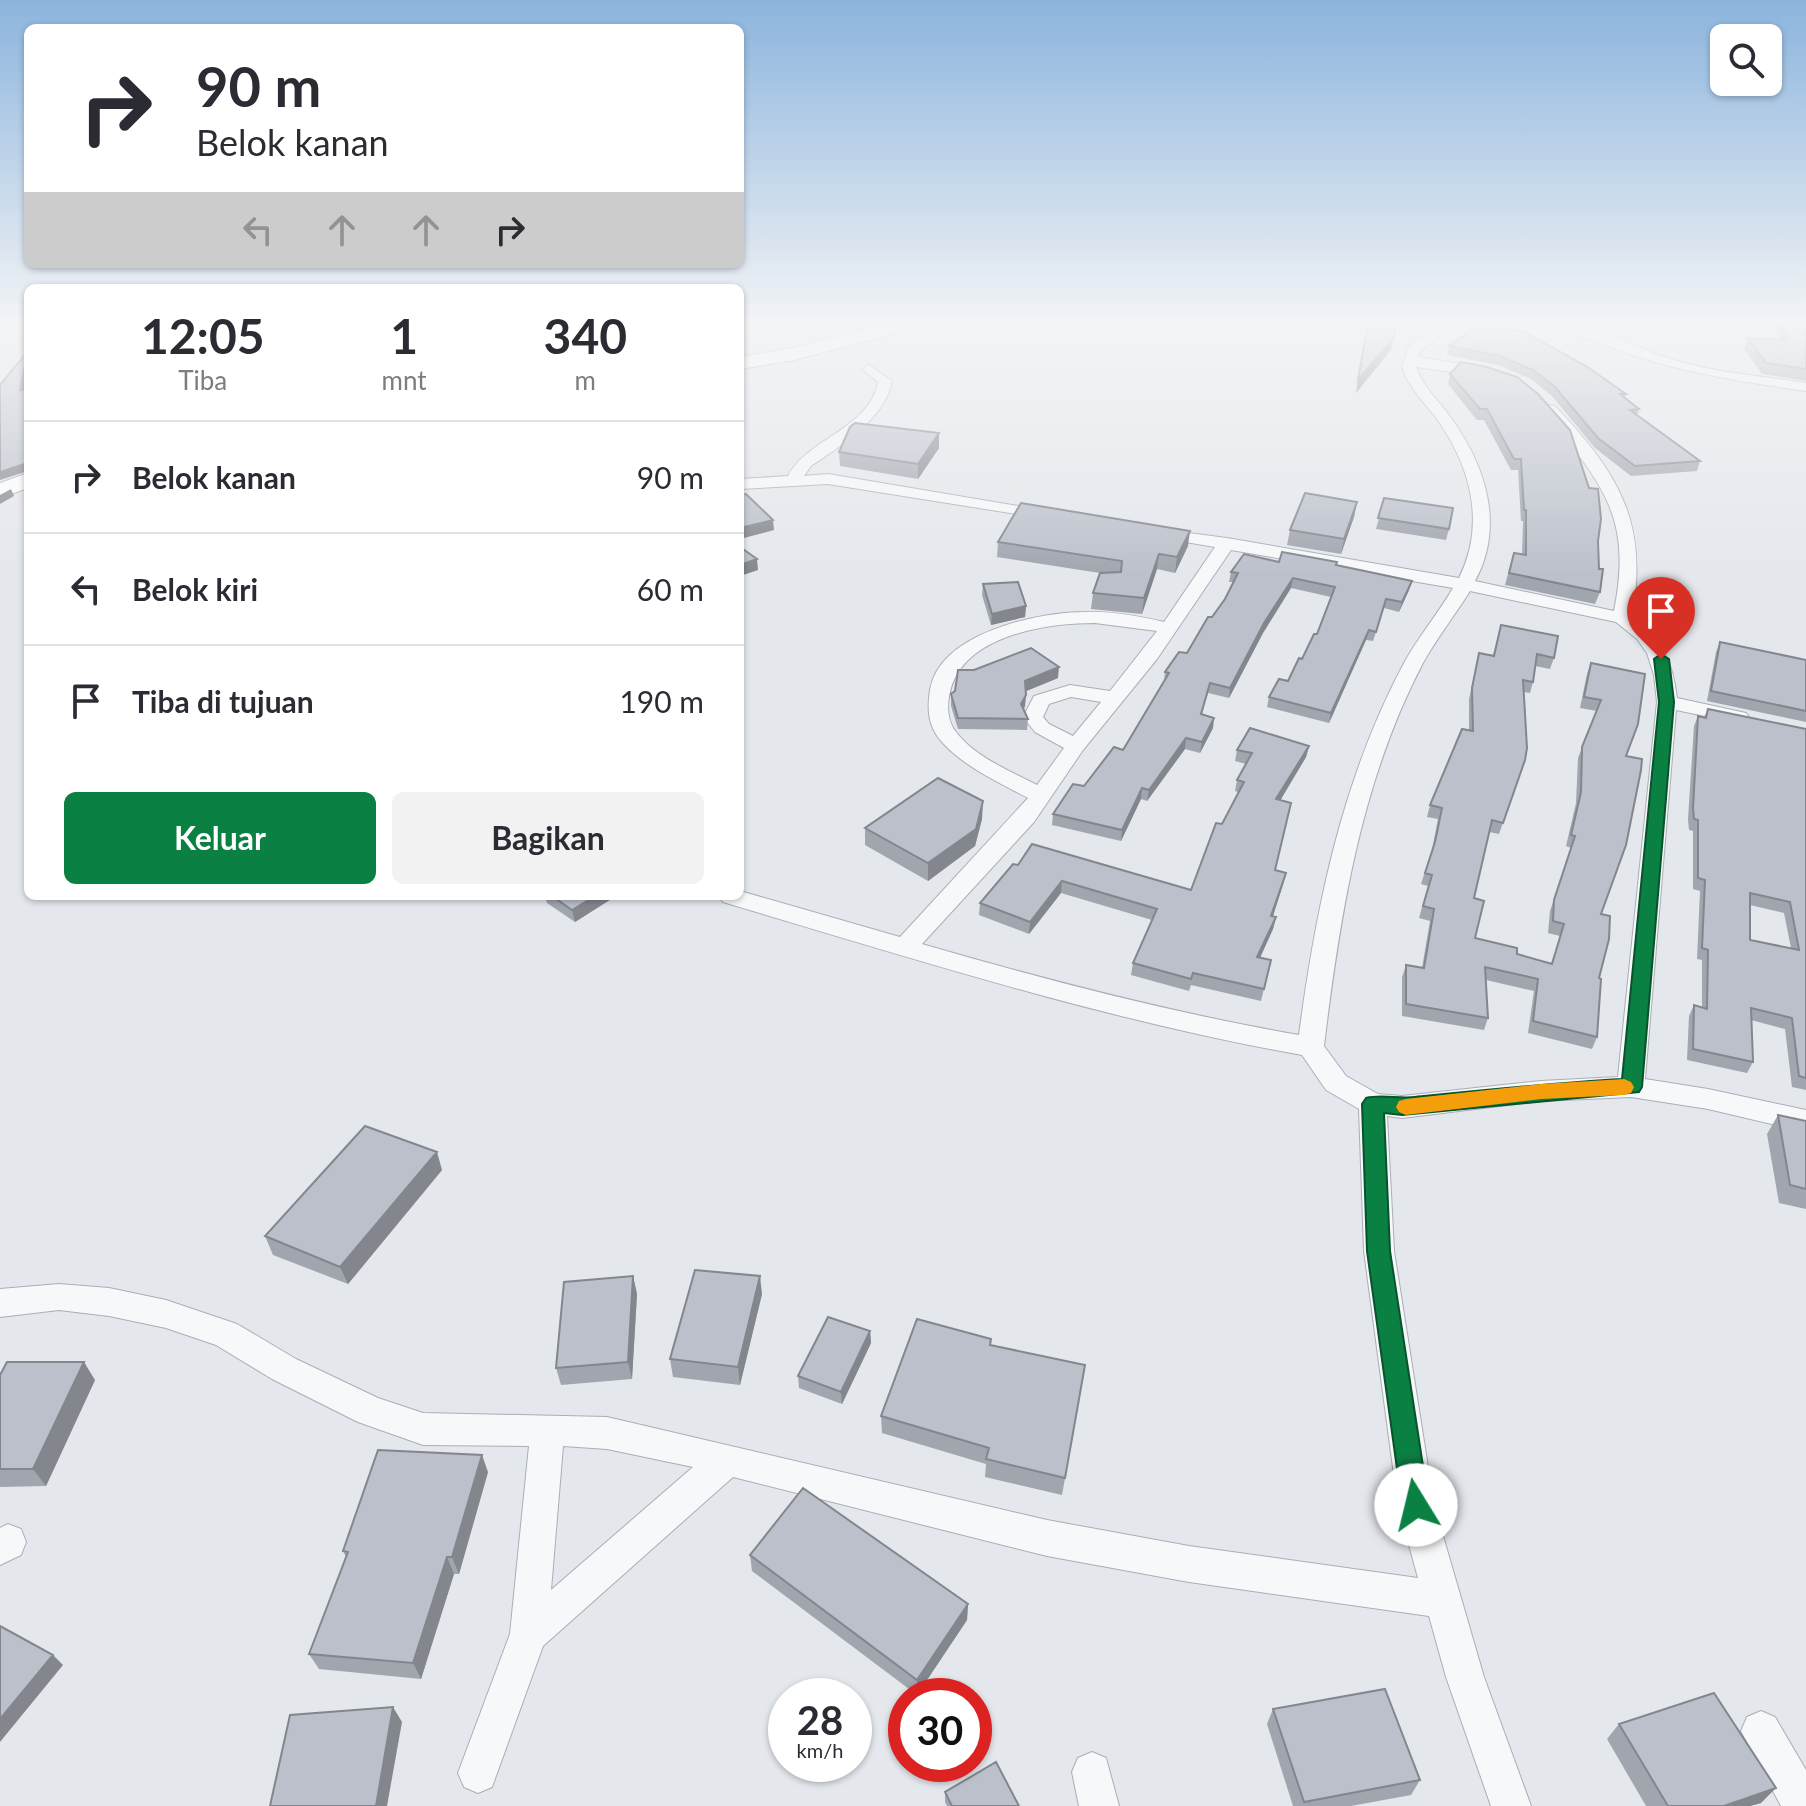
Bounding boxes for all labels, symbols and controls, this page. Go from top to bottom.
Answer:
map controls [1710,24,1782,96]
button: search [1710,24,1782,96]
text: 90 m [196,52,321,119]
icon: right [64,56,168,160]
text: Belok kanan [196,120,389,164]
icon: left [236,208,280,252]
icon: ahead [320,208,364,252]
icon: ahead [404,208,448,252]
icon: right [488,208,532,252]
text: 12:05 [141,307,265,364]
text: 1 [390,307,418,364]
text: 340 [544,307,627,364]
text: Tiba [178,364,227,396]
text: mnt [382,364,427,396]
text: m [575,364,596,396]
icon: right [64,455,108,499]
text: Belok kanan [132,459,296,495]
text: 90 m [637,459,704,495]
icon: left [64,567,108,611]
text: Belok kiri [132,571,258,607]
text: 60 m [637,571,704,607]
pin [1627,577,1695,659]
icon: arrive [1639,589,1683,633]
icon: arrive [64,679,108,723]
text: Tiba di tujuan [132,683,314,719]
text: 190 m [619,683,704,719]
button: Keluar [64,792,376,884]
button: Bagikan [392,792,704,884]
position arrow [1374,1463,1458,1547]
speed limit sign: 30 [888,1678,992,1782]
text: 28 [797,1696,843,1744]
text: km/h [797,1738,843,1762]

